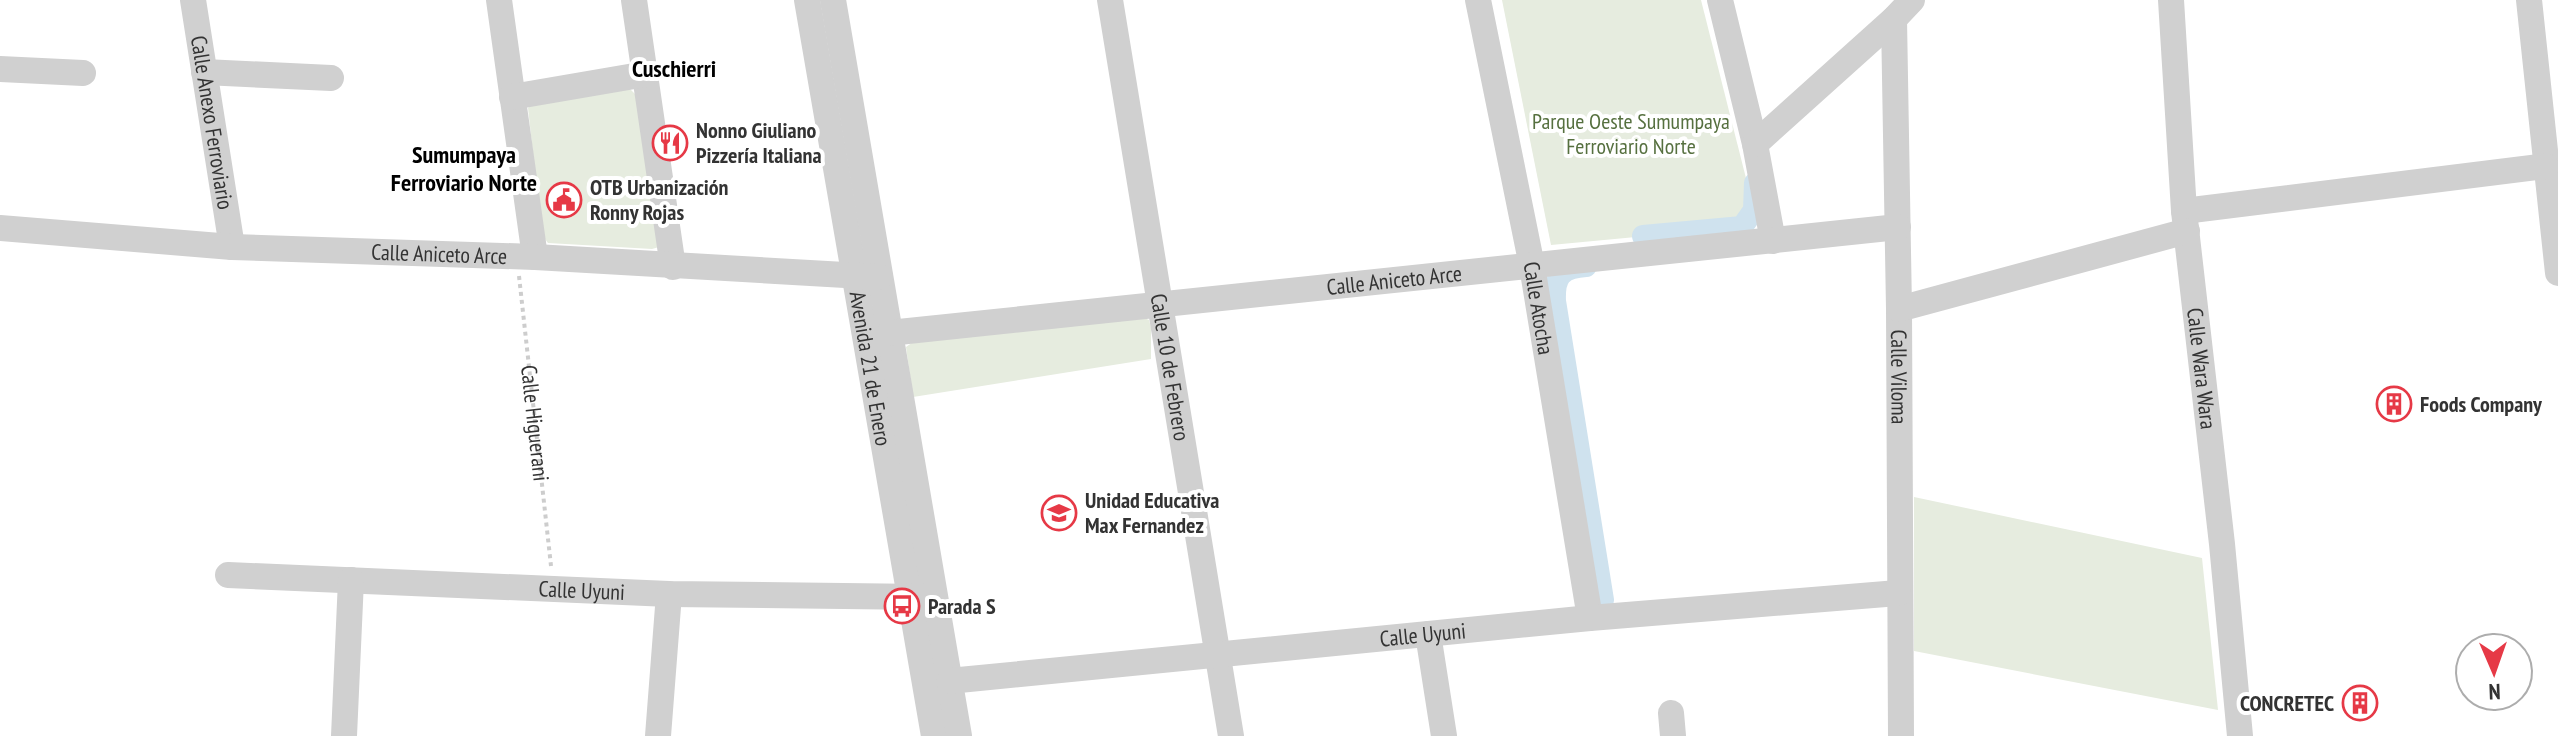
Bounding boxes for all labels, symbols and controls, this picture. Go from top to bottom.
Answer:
street label: Calle Anexo Ferroviario [185,34,240,211]
district label: Cuschierri [632,53,716,84]
park label: Parque Oeste Sumumpaya Ferroviario Norte [1532,107,1730,160]
place label: Nonno Giuliano Pizzería Italiana [696,116,822,169]
restaurant icon: Nonno Giuliano Pizzería Italiana [651,124,689,162]
district label: Sumumpaya Ferroviario Norte [391,139,537,198]
place label: OTB Urbanización Ronny Rojas [590,173,729,226]
public building icon: OTB Urbanización Ronny Rojas [545,181,583,219]
street label: Calle Aniceto Arce [371,238,508,270]
street label: Calle Aniceto Arce [1325,259,1463,301]
street label: Calle Atocha [1517,259,1560,357]
street label: Avenida 21 de Enero [844,289,898,448]
street label: Calle 10 de Febrero [1144,291,1196,443]
street label: Calle Wara Wara [2181,306,2223,431]
street label: Calle Viloma [1885,329,1914,424]
street label: Calle Higuerani [515,364,556,483]
building icon: Foods Company [2375,385,2413,423]
place label: Foods Company [2420,390,2543,418]
place label: Unidad Educativa Max Fernandez [1085,486,1219,539]
school or university icon: Unidad Educativa Max Fernandez [1040,494,1078,532]
street label: Calle Uyuni [538,574,625,606]
bus stop icon: Parada S [883,587,921,625]
place label: Parada S [928,592,996,620]
street label: Calle Uyuni [1378,616,1467,653]
north arrow [2454,632,2534,712]
text: N [2488,678,2501,706]
building icon: CONCRETEC [2341,684,2379,722]
place label: CONCRETEC [2240,689,2334,717]

